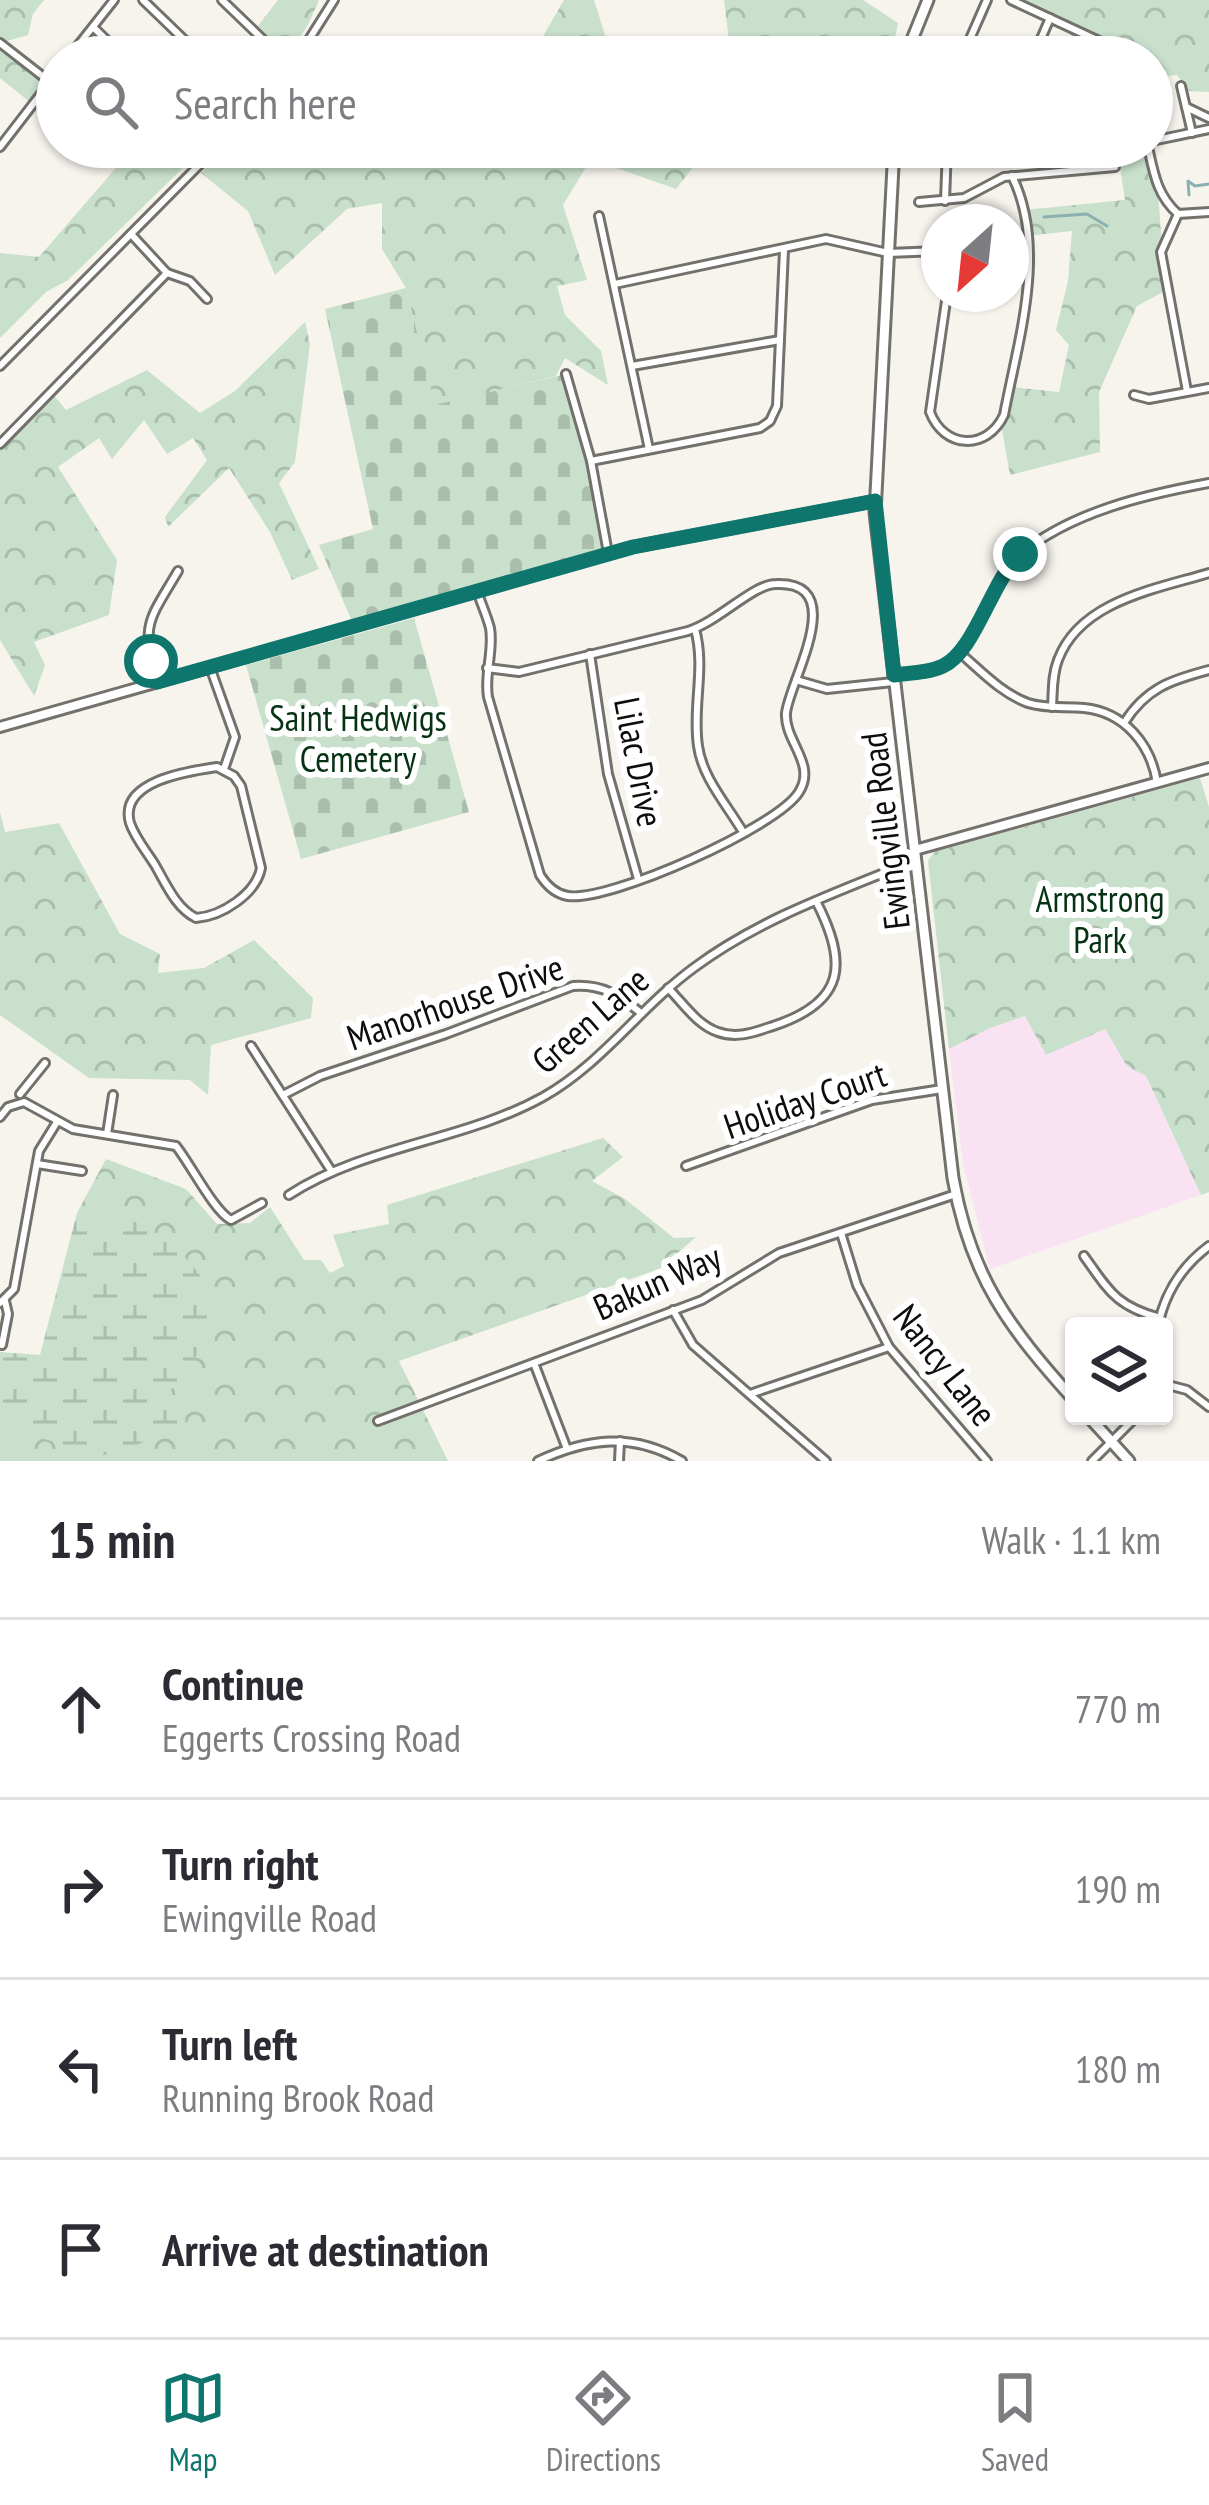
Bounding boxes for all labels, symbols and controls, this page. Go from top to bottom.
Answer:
search box [36,36,1173,168]
icon: search [78,69,144,135]
text: Search here [174,73,357,131]
north arrow [921,204,1029,312]
route end [993,527,1047,581]
route start [124,634,178,688]
street label: Lilac Drive [604,693,675,831]
park label: Saint Hedwigs Cemetery [269,694,447,782]
street label: Ewingville Road [849,730,920,932]
park label: Armstrong Park [1035,875,1165,963]
street label: Manorhouse Drive [341,943,569,1060]
street label: Green Lane [521,956,658,1083]
street label: Holiday Court [718,1050,892,1149]
street label: Bakun Way [586,1232,728,1330]
street label: Nancy Lane [883,1294,1008,1435]
map controls [1065,1317,1173,1425]
button: layers [1065,1317,1173,1425]
text: 15 min [48,1506,175,1572]
text: Walk · 1.1 km [982,1514,1161,1565]
text: Continue [162,1654,304,1712]
icon: ahead [48,1676,114,1742]
text: 770 m [1075,1683,1161,1734]
text: Eggerts Crossing Road [162,1712,461,1763]
text: Turn right [162,1834,319,1892]
icon: right [48,1856,114,1922]
text: 190 m [1075,1863,1161,1914]
text: Ewingville Road [162,1892,377,1943]
text: Turn left [162,2014,297,2072]
icon: left [48,2036,114,2102]
text: 180 m [1075,2043,1161,2094]
text: Running Brook Road [162,2072,434,2123]
icon: arrive [48,2216,114,2282]
text: Arrive at destination [162,2220,489,2278]
tab: Map [160,2365,226,2480]
tab: Directions [546,2365,661,2480]
tab: Saved [981,2365,1049,2480]

